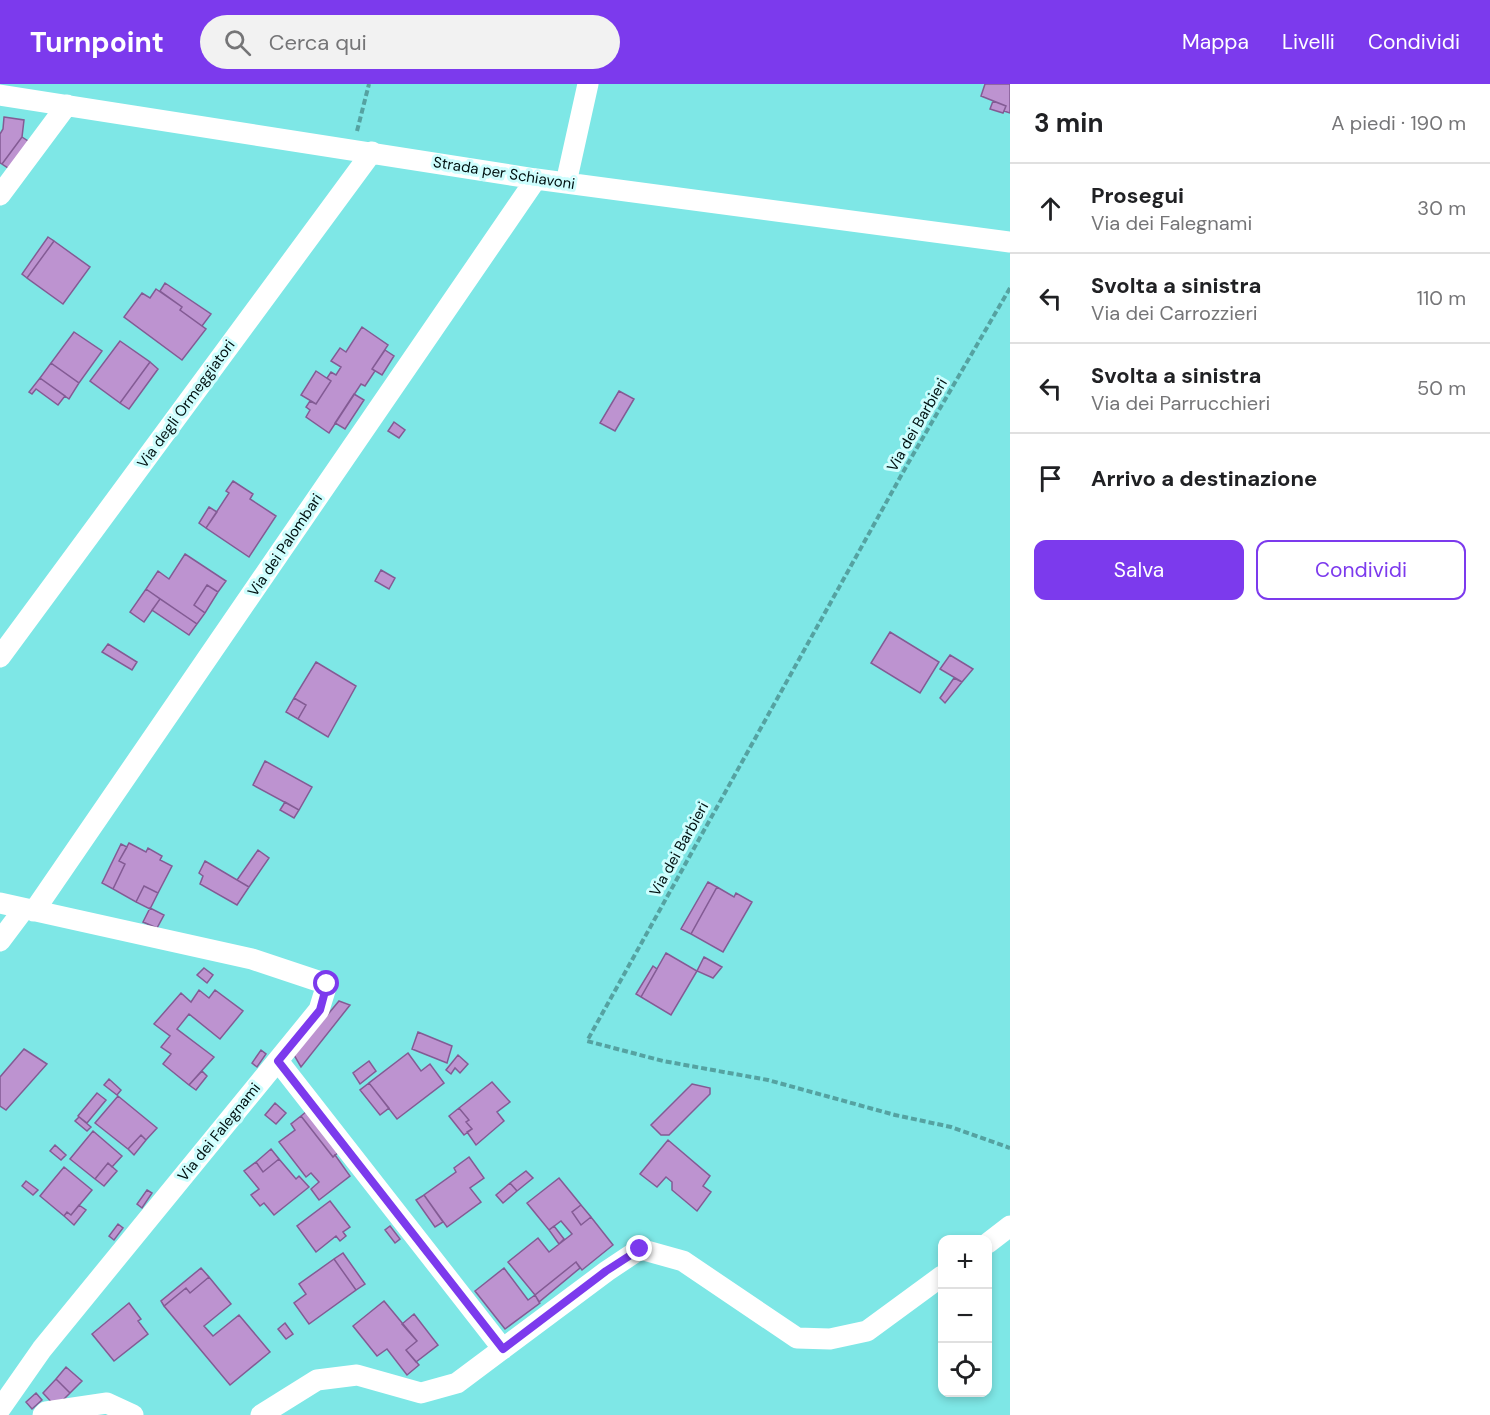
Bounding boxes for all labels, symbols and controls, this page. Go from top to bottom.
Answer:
search box [200,15,620,69]
text: Turnpoint [30,24,164,61]
icon: search [221,26,254,59]
text: Cerca qui [269,28,367,57]
text: Mappa [1182,28,1249,56]
text: Livelli [1282,28,1335,56]
text: Condividi [1368,28,1460,56]
text: 3 min [1034,106,1103,140]
text: A piedi · 190 m [1331,110,1466,136]
street label: Strada per Schiavoni [432,152,576,194]
text: Prosegui [1091,181,1184,210]
icon: ahead [1034,192,1067,225]
text: 30 m [1417,195,1466,221]
text: Via dei Falegnami [1091,210,1252,236]
text: Svolta a sinistra [1091,271,1261,300]
icon: left [1034,282,1067,315]
text: 110 m [1417,285,1466,311]
text: Via dei Carrozzieri [1091,300,1258,326]
street label: Via degli Ormeggiatori [133,336,239,472]
text: Svolta a sinistra [1091,361,1261,390]
icon: left [1034,372,1067,405]
street label: Via dei Barbieri [882,375,952,475]
text: 50 m [1417,375,1466,401]
text: Via dei Parrucchieri [1091,390,1270,416]
icon: arrive [1034,462,1067,495]
text: Arrivo a destinazione [1091,464,1317,493]
street label: Via dei Palombari [243,490,327,600]
button: Salva [1034,540,1244,600]
button: Condividi [1256,540,1466,600]
street label: Via dei Barbieri [645,798,713,900]
route start [313,970,339,996]
street label: Via dei Falegnami [173,1079,265,1185]
route end [626,1235,652,1261]
map controls [938,1235,992,1397]
button: + [938,1235,992,1289]
button: − [938,1289,992,1343]
button: locate [938,1343,992,1397]

